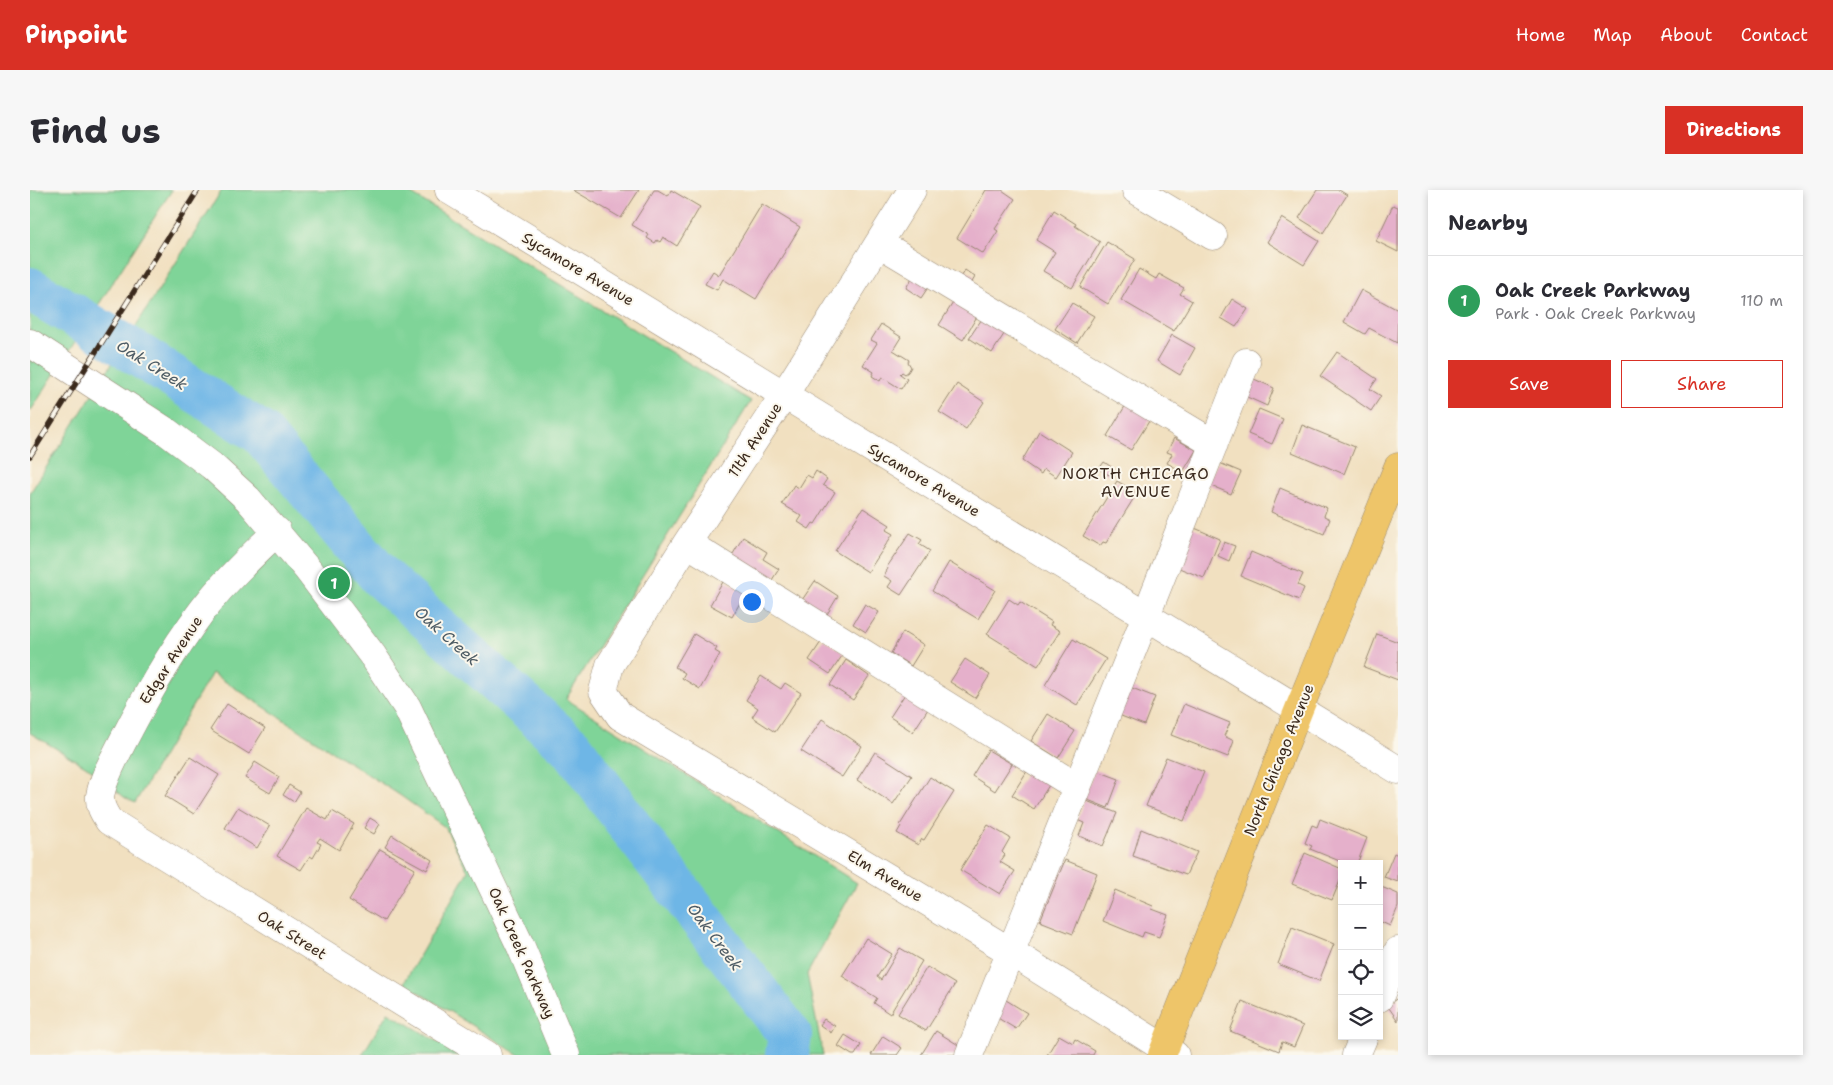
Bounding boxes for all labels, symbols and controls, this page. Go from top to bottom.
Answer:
text: Pinpoint [25,19,127,51]
text: Home [1516,23,1565,47]
text: Map [1593,23,1632,47]
text: About [1660,23,1713,47]
text: Contact [1741,23,1808,47]
button: Directions [1665,106,1803,154]
text: Find us [30,107,161,154]
text: Nearby [1448,209,1528,237]
street label: Sycamore Avenue [518,228,638,310]
text: Oak Creek Parkway [1495,278,1690,303]
text: 1 [1460,290,1468,311]
text: 110 m [1740,290,1783,311]
text: Park · Oak Creek Parkway [1495,303,1696,324]
water label: Oak Creek [113,335,191,395]
button: Save [1448,360,1611,408]
button: Share [1621,360,1783,408]
street label: 11th Avenue [723,399,787,481]
street label: Sycamore Avenue [864,439,984,521]
district label: NORTH CHICAGO AVENUE [1062,463,1210,502]
pin: 1 [318,564,350,602]
your location [739,589,765,615]
water label: Oak Creek [410,602,484,670]
street label: Edgar Avenue [135,612,207,708]
street label: North Chicago Avenue [1239,681,1319,839]
street label: Elm Avenue [844,846,926,906]
map controls [1338,860,1383,1040]
button: + [1338,860,1383,905]
street label: Oak Creek Parkway [484,884,560,1022]
water label: Oak Creek [683,899,747,975]
button: − [1338,905,1383,950]
street label: Oak Street [254,906,330,964]
button: locate [1338,950,1383,995]
button: layers [1338,995,1383,1040]

